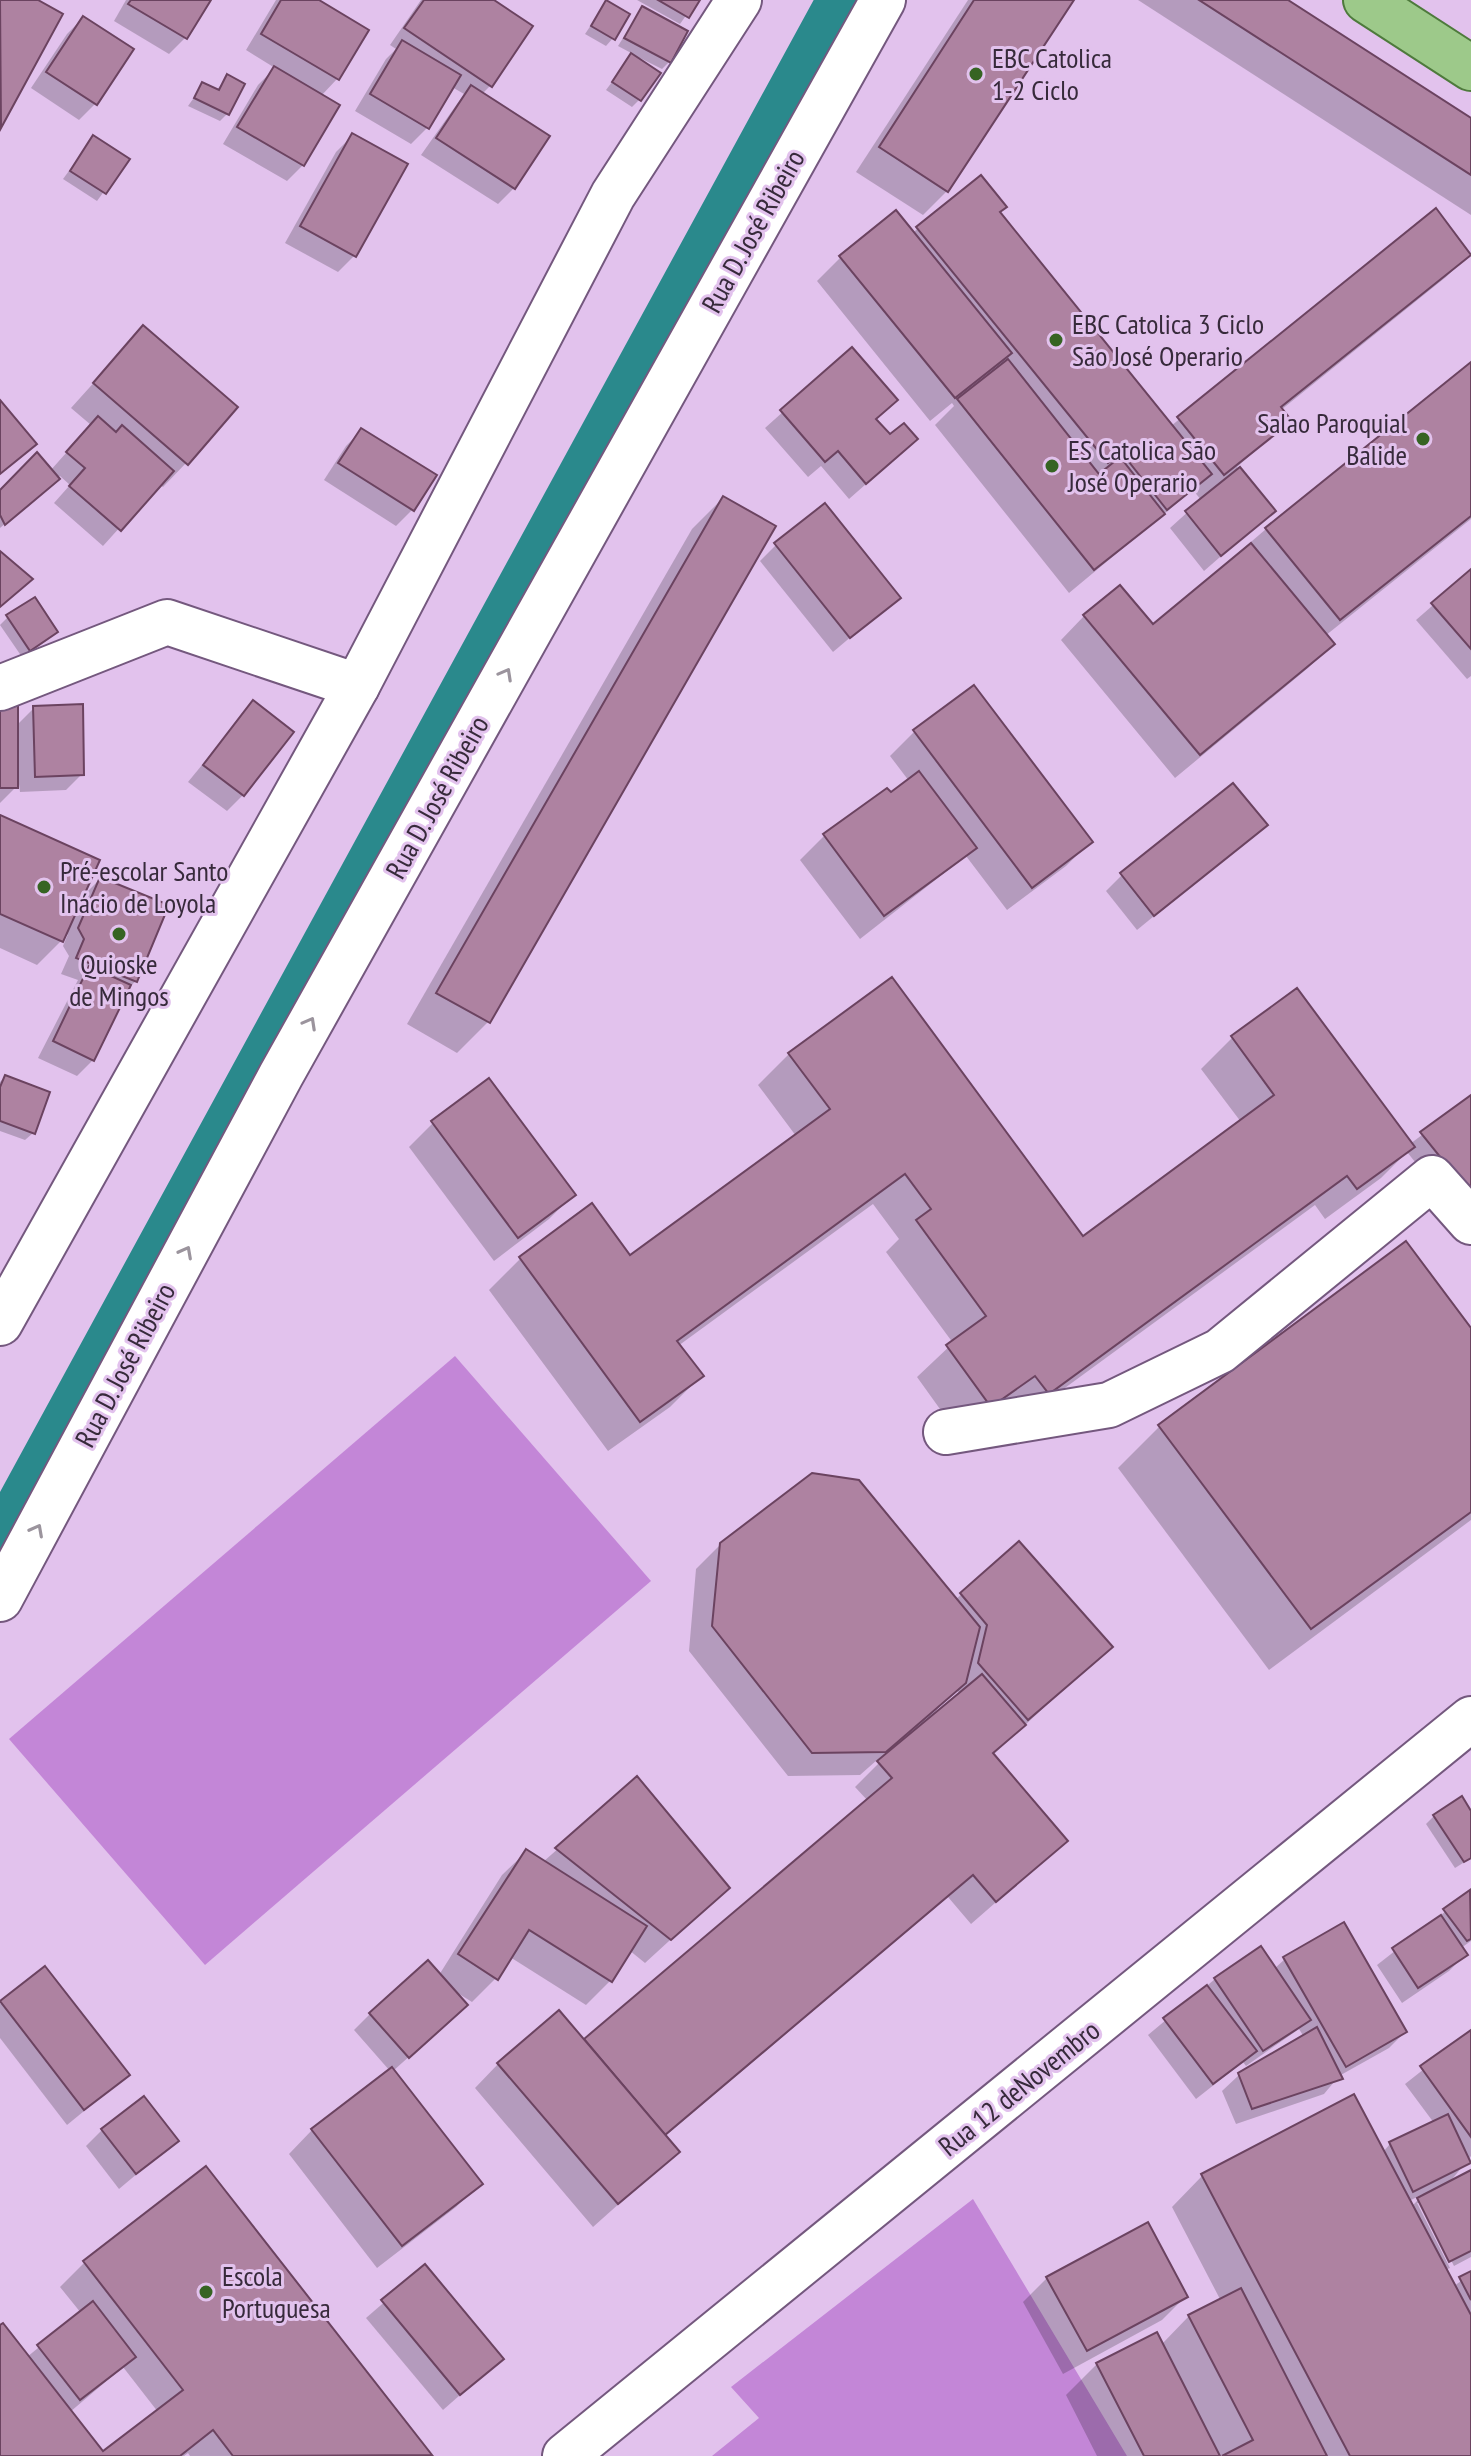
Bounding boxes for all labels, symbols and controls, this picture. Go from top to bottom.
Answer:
place label: EBC Catolica 1-2 Ciclo [992,39,1112,108]
marker: EBC Catolica 1-2 Ciclo [967,65,985,83]
street label: Rua D. José Ribeiro [693,143,813,319]
place label: EBC Catolica 3 Ciclo São José Operario [1072,305,1264,374]
marker: EBC Catolica 3 Ciclo São José Operario [1047,331,1065,349]
place label: Salao Paroquial Balide [1257,404,1407,473]
marker: Salao Paroquial Balide [1414,430,1432,448]
place label: ES Catolica São José Operario [1067,431,1216,500]
marker: ES Catolica São José Operario [1043,457,1061,475]
one-way arrow [496,668,512,683]
street label: Rua D. José Ribeiro [377,709,497,885]
place label: Pré-escolar Santo Inácio de Loyola [60,852,228,921]
marker: Pré-escolar Santo Inácio de Loyola [35,878,53,896]
marker: Quioske de Mingos [110,925,128,943]
place label: Quioske de Mingos [69,945,169,1014]
one-way arrow [301,1017,316,1031]
one-way arrow [177,1245,192,1260]
street label: Rua D. José Ribeiro [66,1276,183,1453]
one-way arrow [27,1524,43,1539]
street label: Rua 12 deNovembro [930,2011,1107,2164]
place label: Escola Portuguesa [222,2257,331,2326]
marker: Escola Portuguesa [197,2283,215,2301]

